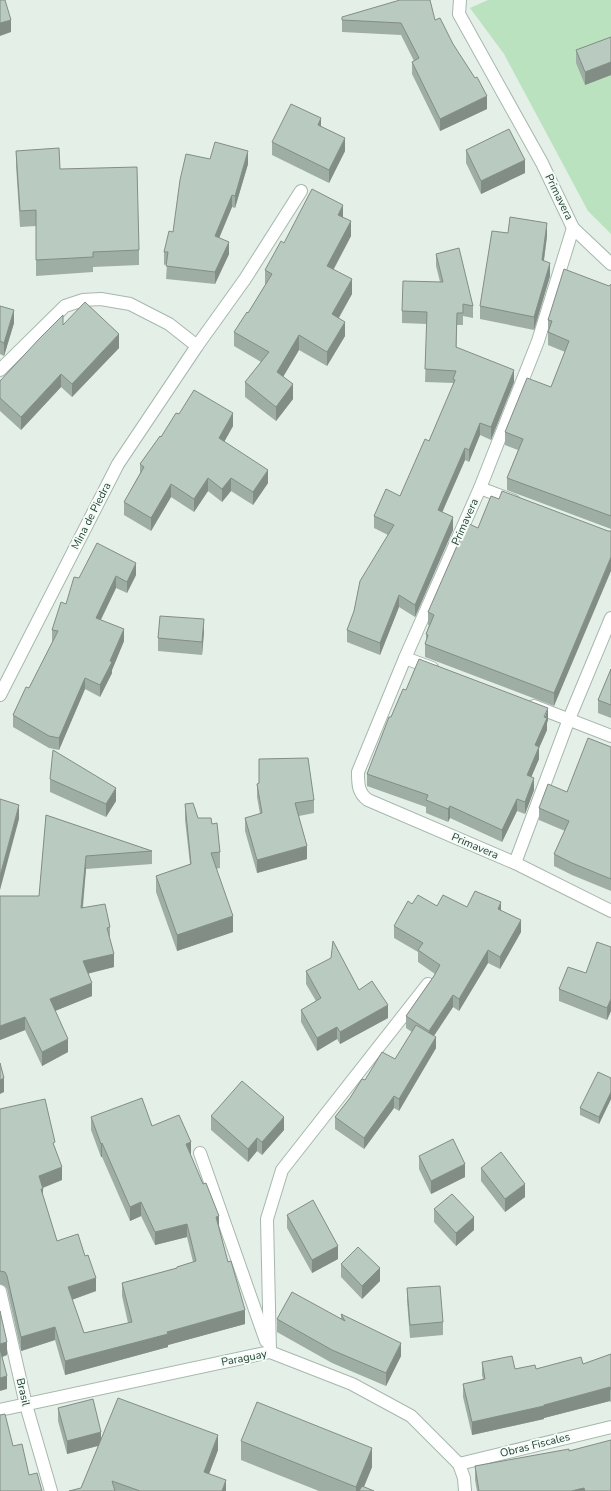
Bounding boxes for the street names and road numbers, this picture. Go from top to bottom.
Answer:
street label: Primavera [541,171,577,223]
street label: Mina de Piedra [68,480,114,552]
street label: Primavera [448,496,482,548]
street label: Primavera [449,829,501,863]
street label: Paraguay [220,1346,268,1370]
street label: Brasil [13,1377,34,1408]
street label: Obras Fiscales [498,1429,572,1461]

